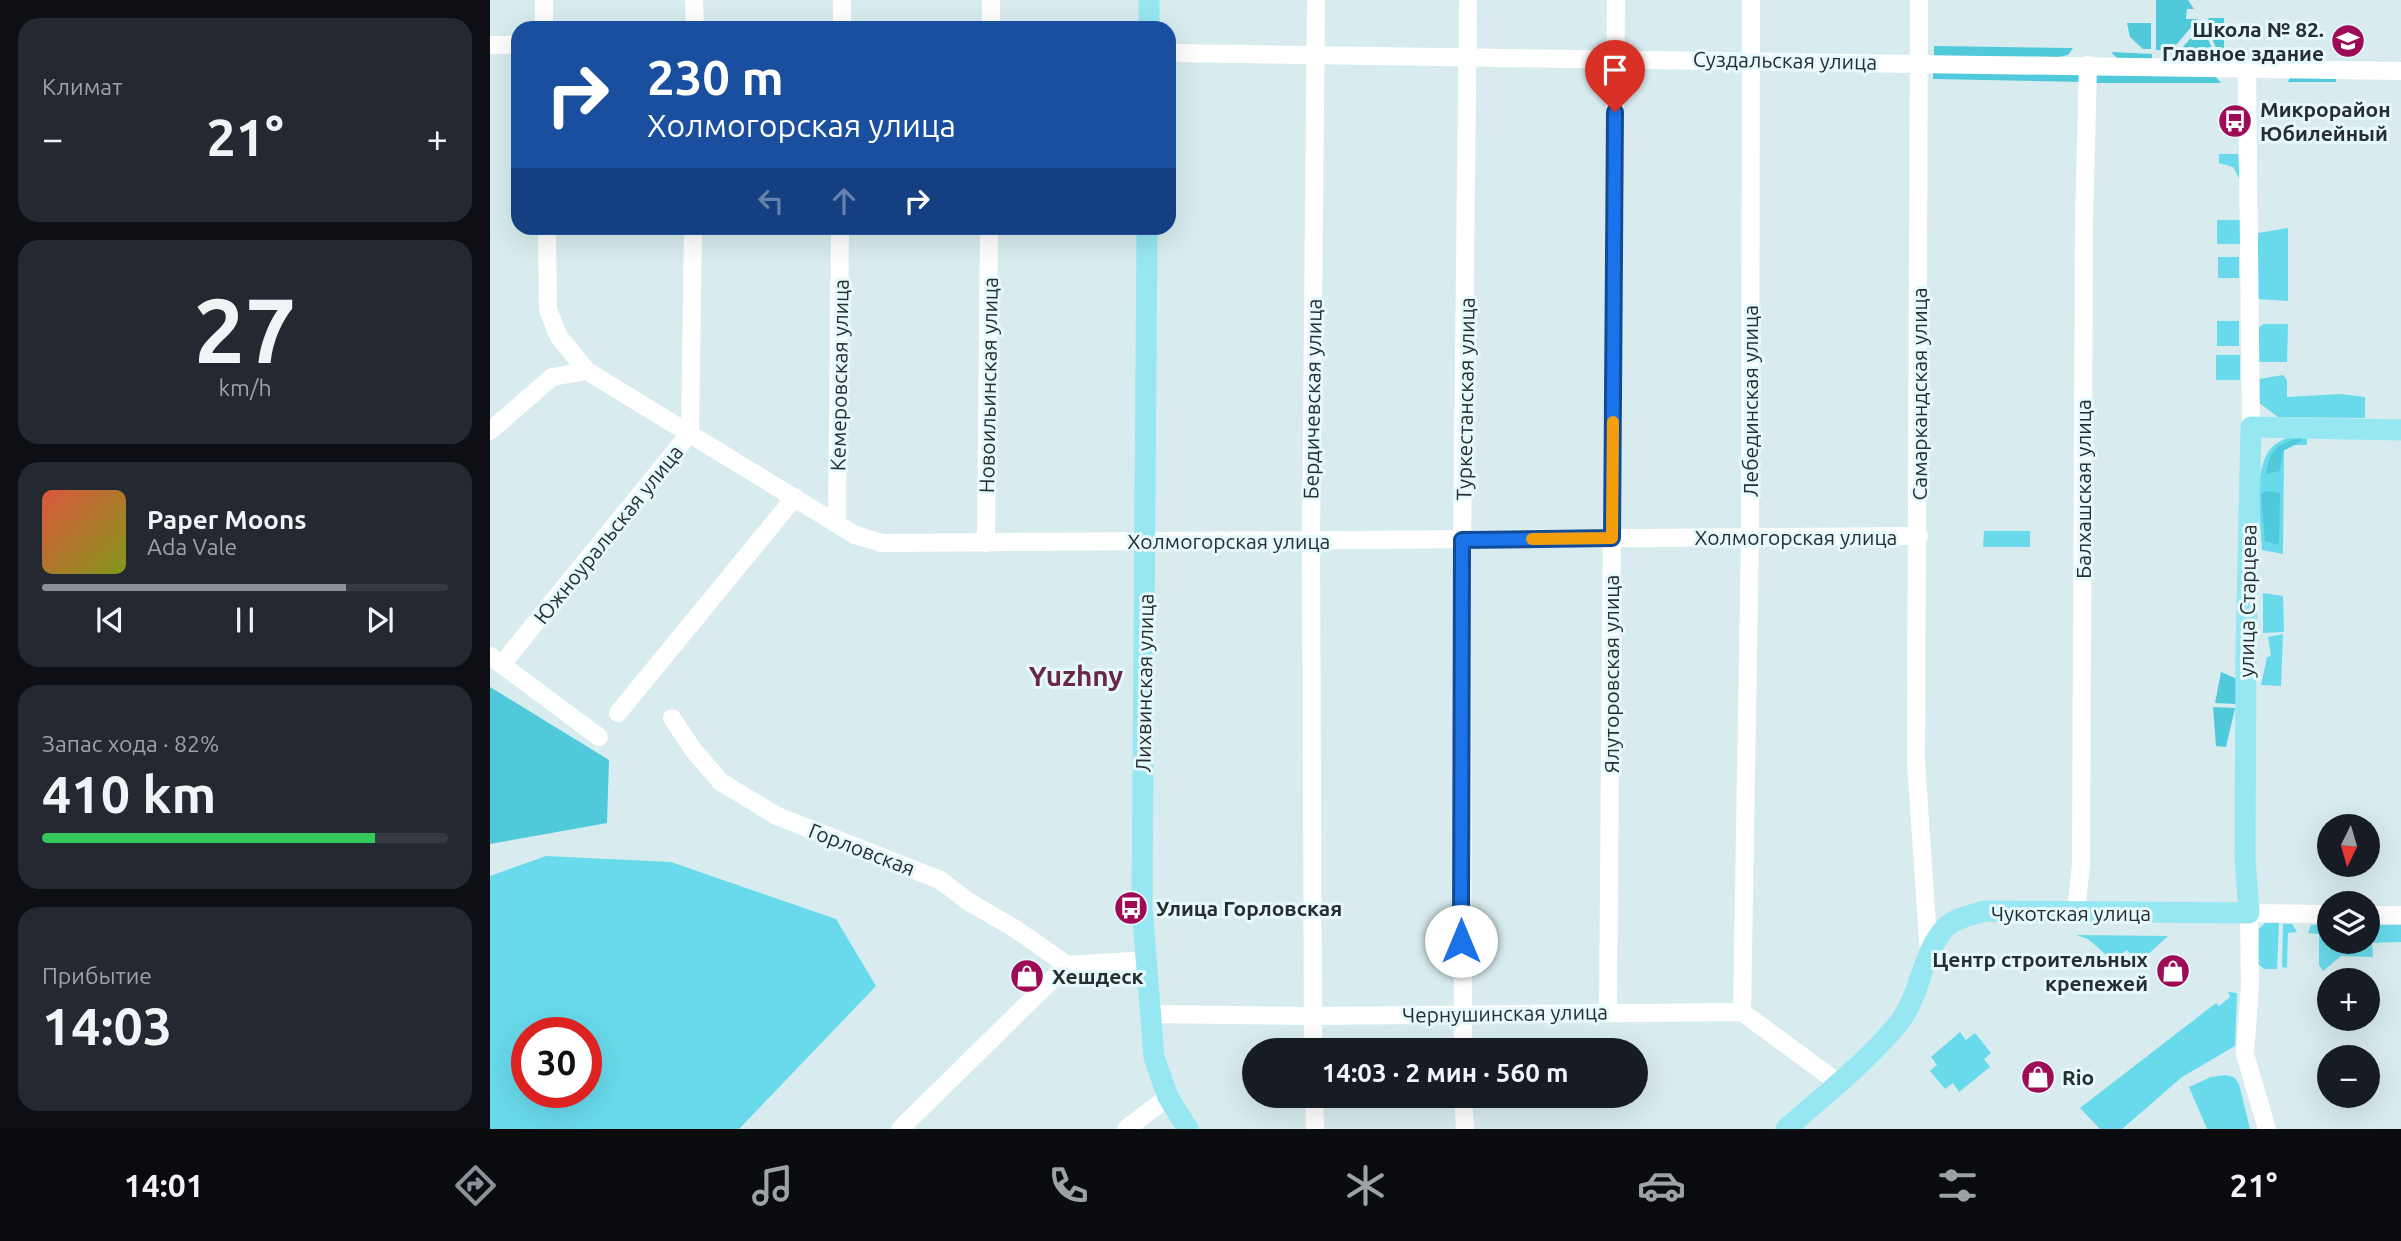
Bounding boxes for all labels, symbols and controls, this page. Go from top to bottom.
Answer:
place label: Школа № 82. Главное здание [2162,17,2324,65]
school or university icon: Школа № 82. Главное здание [2329,22,2367,60]
pin [1585,40,1645,112]
street label: Суздальская улица [1693,46,1877,74]
icon: right [532,49,623,140]
text: 230 m [647,49,784,104]
icon: arrive [1596,51,1634,89]
text: Климат [42,74,122,99]
place label: Микрорайон Юбилейный [2260,97,2391,145]
bus stop icon: Микрорайон Юбилейный [2216,102,2254,140]
text: Холмогорская улица [647,107,956,143]
text: 21° [206,108,284,166]
text: − [42,117,63,159]
text: + [427,117,448,159]
icon: left [752,182,790,220]
icon: ahead [825,182,863,220]
icon: right [898,182,936,220]
street label: Новоильинская улица [974,277,1002,493]
text: 27 [194,278,296,380]
street label: Кемеровская улица [825,279,853,471]
street label: Самаркандская улица [1907,287,1931,501]
street label: Туркестанская улица [1451,297,1479,501]
street label: Бердичевская улица [1298,298,1326,500]
street label: Лебединская улица [1738,305,1762,497]
text: km/h [218,375,272,400]
street label: Балхашская улица [2071,399,2095,579]
street label: Южноуральская улица [529,440,687,628]
text: Paper Moons [147,505,306,534]
street label: улица Старцева [2234,524,2260,678]
street label: Холмогорская улица [1695,525,1897,549]
street label: Холмогорская улица [1128,529,1330,553]
text: Ada Vale [147,534,237,559]
street label: Ялуторовская улица [1599,575,1623,773]
street label: Лихвинская улица [1130,593,1158,773]
icon: previous [91,601,129,639]
icon: pause [226,601,264,639]
icon: next [361,601,399,639]
district label: Yuzhny [1029,660,1123,691]
text: Запас хода · 82% [42,731,219,756]
text: 410 km [42,765,216,823]
north arrow [2317,814,2380,877]
map controls [2317,814,2380,1108]
street label: Горловская [806,818,918,880]
bus stop icon: Улица Горловская [1112,889,1150,927]
button: layers [2317,891,2380,954]
place label: Улица Горловская [1156,896,1342,920]
street label: Чукотская улица [1991,901,2151,925]
position arrow [1424,904,1498,978]
place label: Центр строительных крепежей [1932,947,2149,995]
shop icon: Центр строительных крепежей [2154,952,2192,990]
shop icon: Хешдеск [1008,957,1046,995]
text: Прибытие [42,963,152,988]
place label: Хешдеск [1052,964,1144,988]
button: + [2317,968,2380,1031]
text: 14:03 [42,997,172,1055]
street label: Чернушинская улица [1402,999,1608,1027]
speed limit sign: 30 [511,1017,602,1108]
button: − [2317,1045,2380,1108]
text: 14:03 · 2 мин · 560 m [1322,1058,1568,1087]
shop icon: Rio [2019,1058,2057,1096]
place label: Rio [2062,1065,2094,1089]
icon: directions [451,1161,500,1210]
icon: music [748,1161,797,1210]
icon: phone [1044,1161,1093,1210]
icon: climate [1341,1161,1390,1210]
icon: car [1637,1161,1686,1210]
icon: filters [1933,1161,1982,1210]
text: 14:01 [124,1167,204,1203]
text: 21° [2230,1167,2277,1203]

